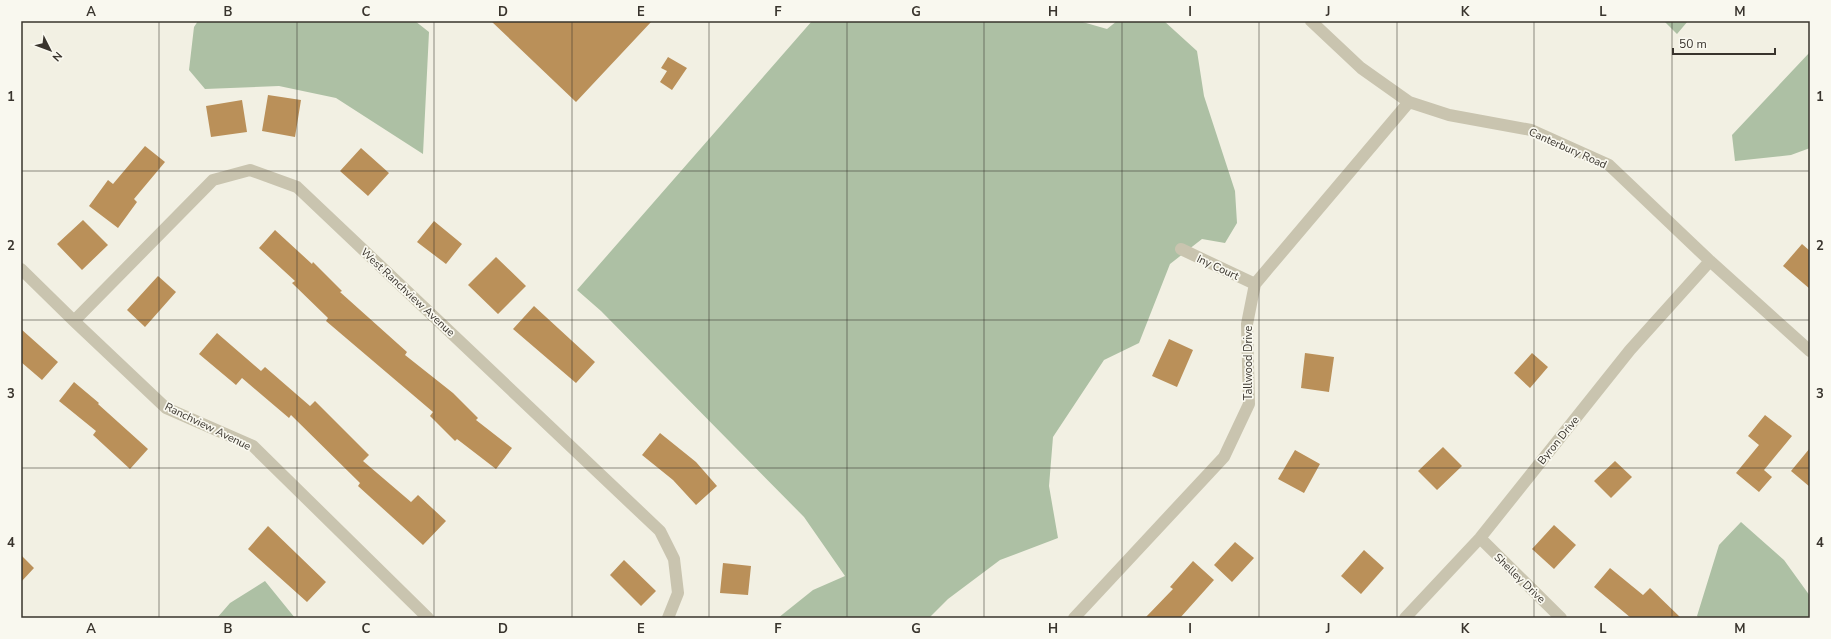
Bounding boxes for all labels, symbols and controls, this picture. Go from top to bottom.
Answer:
text: A [86,3,96,21]
text: B [224,3,233,21]
text: C [362,3,371,21]
text: D [498,3,508,21]
text: E [637,3,645,21]
text: F [774,3,782,21]
text: G [911,3,921,21]
text: H [1048,3,1058,21]
text: I [1188,3,1192,21]
text: J [1325,3,1330,21]
text: K [1461,3,1470,21]
text: L [1599,3,1607,21]
text: M [1734,3,1746,21]
north arrow [30,30,70,70]
scale bar [1673,30,1775,56]
text: 50 m [1679,36,1707,52]
text: N [49,48,65,64]
text: 1 [7,88,15,106]
text: 1 [1816,88,1824,106]
street label: Canterbury Road [1526,125,1609,172]
text: 2 [7,237,15,255]
text: 2 [1816,237,1824,255]
street label: West Ranchview Avenue [357,245,458,340]
street label: Iny Court [1194,251,1241,284]
street label: Tallwood Drive [1241,325,1256,400]
text: 3 [7,385,15,403]
text: 3 [1816,385,1824,403]
street label: Ranchview Avenue [162,399,254,454]
street label: Byron Drive [1534,413,1583,468]
text: 4 [7,534,15,552]
text: 4 [1816,534,1824,552]
street label: Shelley Drive [1491,550,1549,607]
text: A [86,620,96,638]
text: B [224,620,233,638]
text: C [362,620,371,638]
text: D [498,620,508,638]
text: E [637,620,645,638]
text: F [774,620,782,638]
text: G [911,620,921,638]
text: H [1048,620,1058,638]
text: I [1188,620,1192,638]
text: J [1325,620,1330,638]
text: K [1461,620,1470,638]
text: L [1599,620,1607,638]
text: M [1734,620,1746,638]

